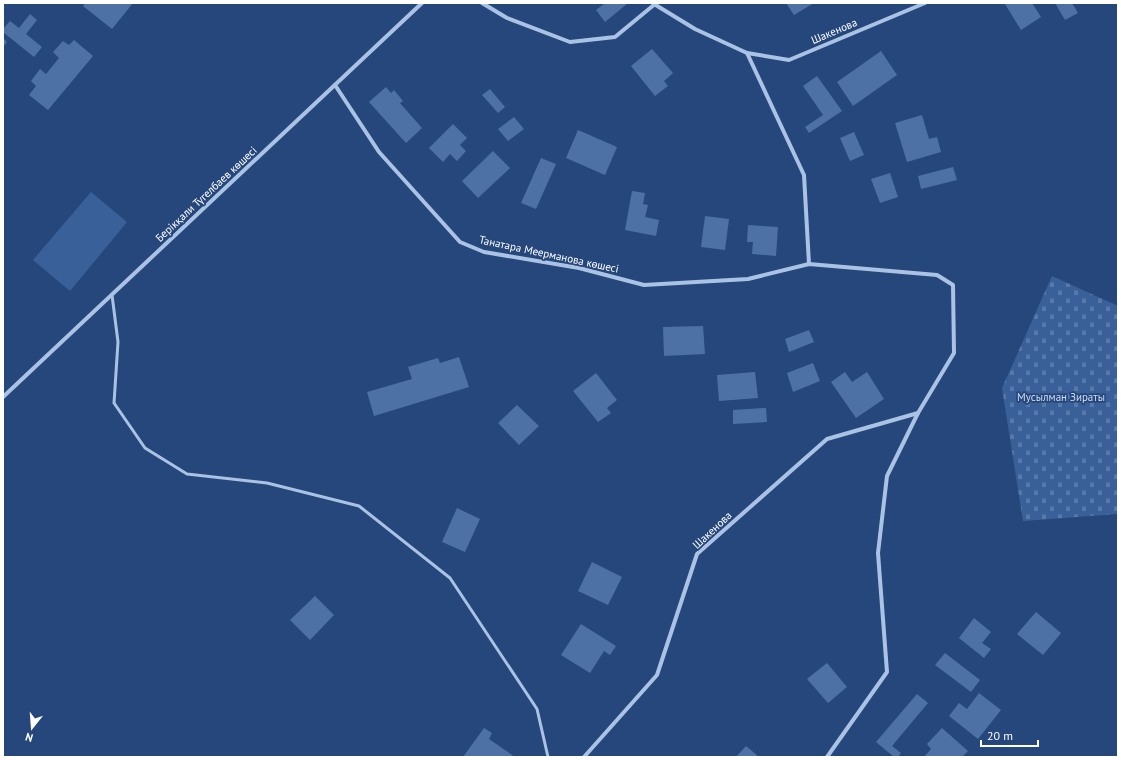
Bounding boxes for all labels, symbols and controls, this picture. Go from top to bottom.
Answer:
street label: Шакенова [809,15,859,47]
street label: Берікқали Түгелбаев көшесі [152,143,260,245]
street label: Танатара Меерманова көшесі [478,232,620,276]
park label: Мусылман Зираты [1017,390,1105,404]
street label: Шакенова [689,508,735,552]
north arrow [12,708,52,748]
scale bar [981,722,1038,748]
text: 20 m [987,728,1013,743]
text: N [24,730,35,745]

